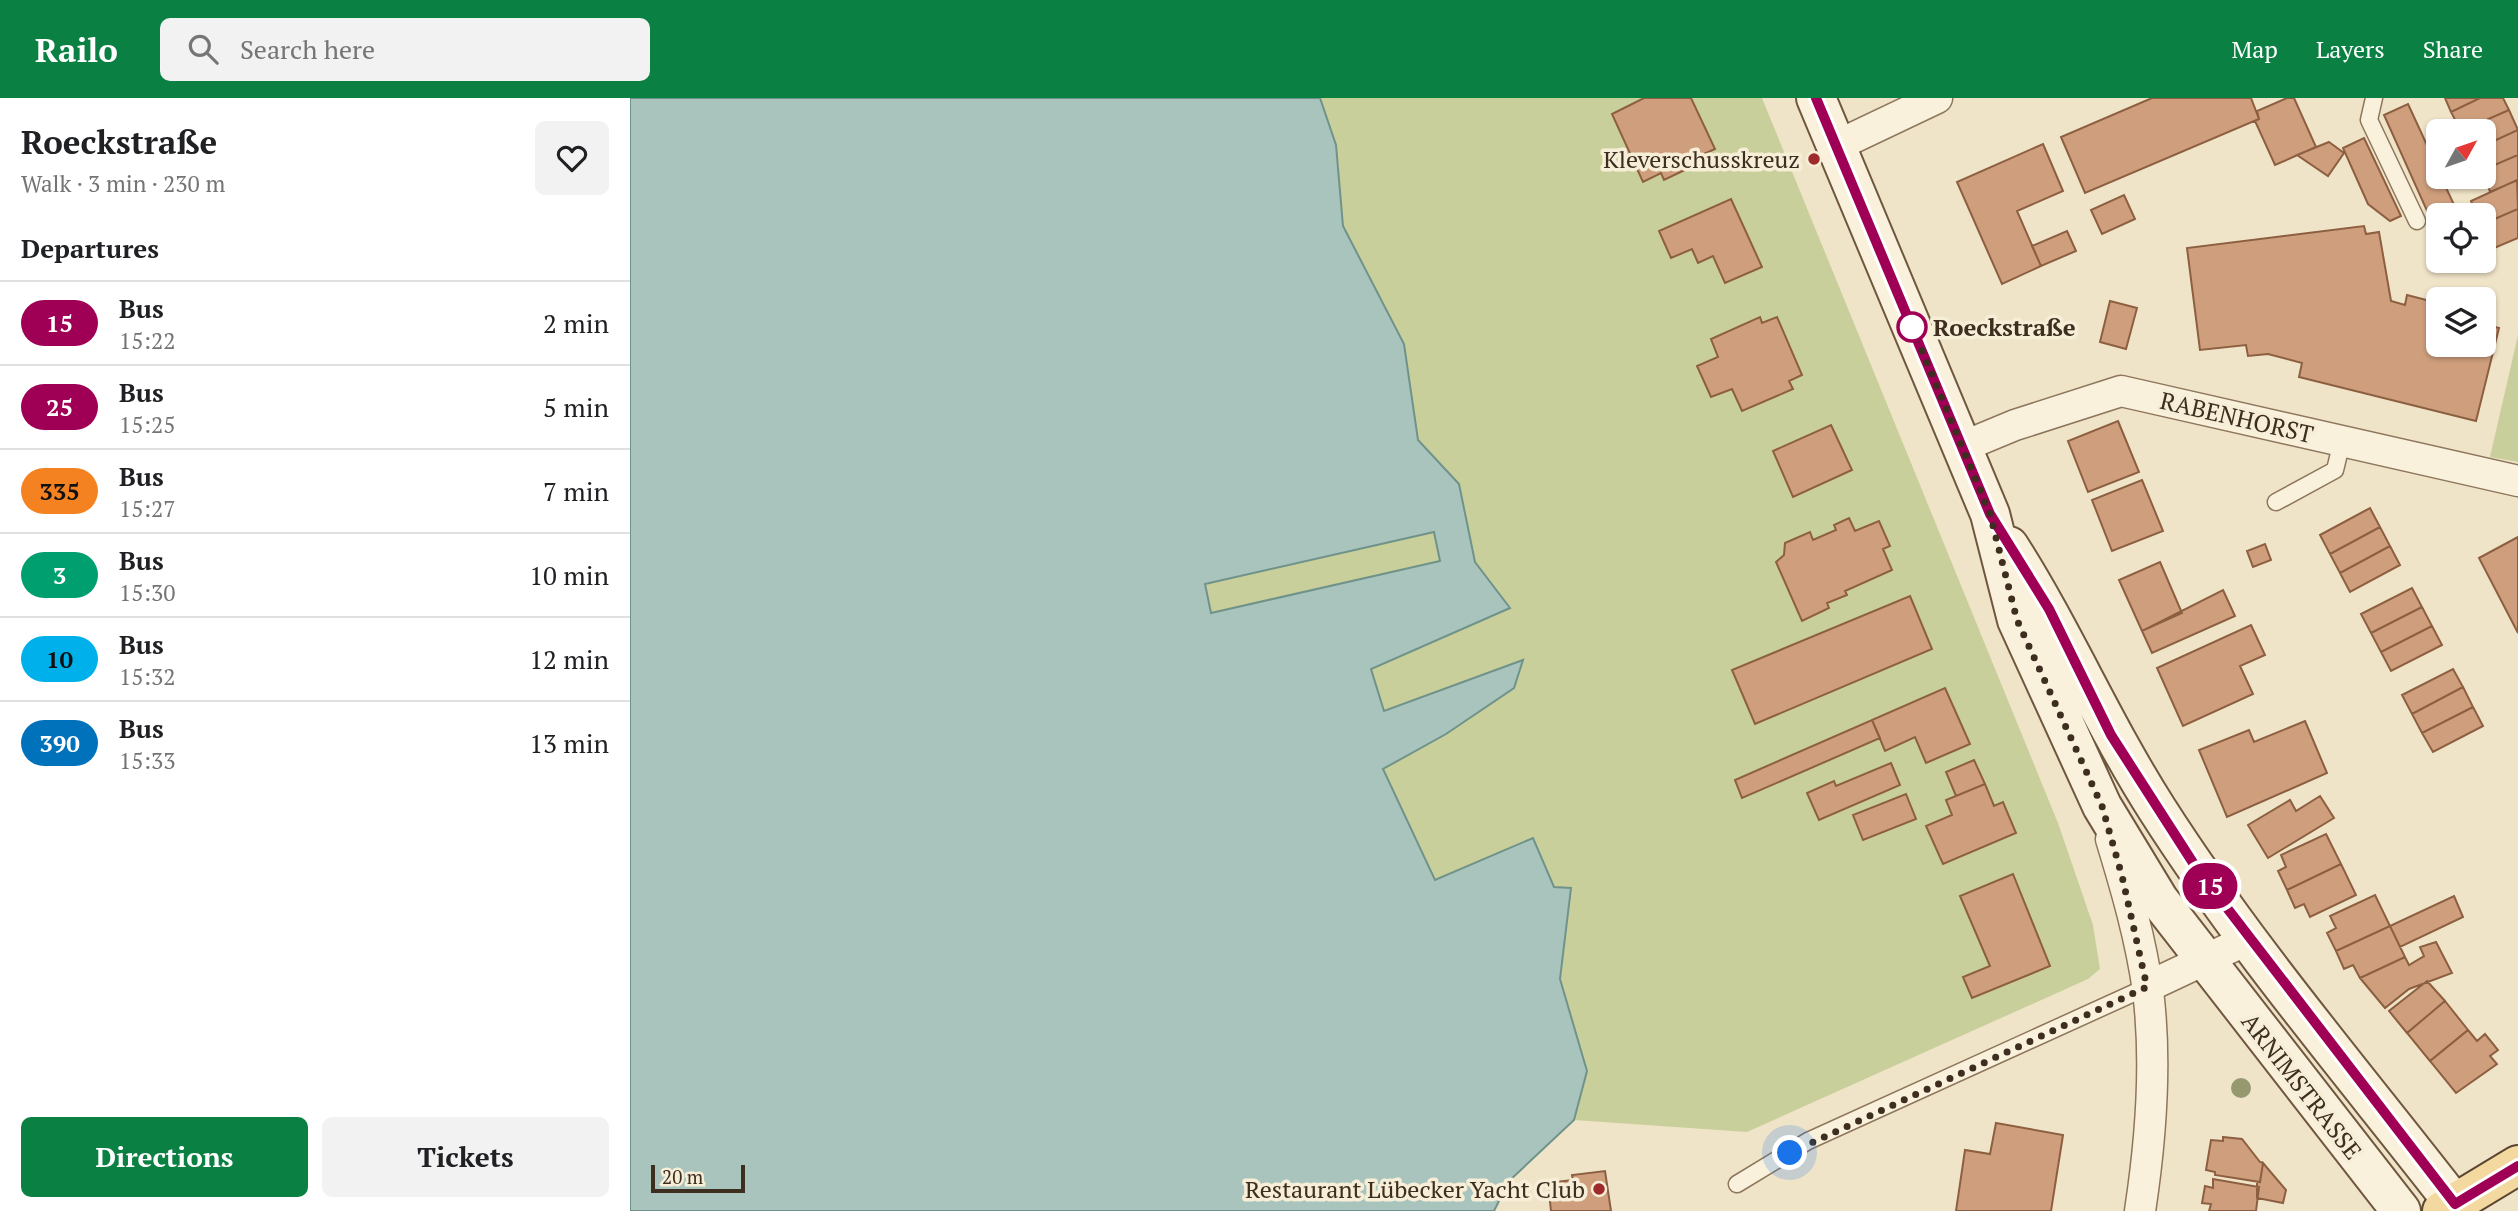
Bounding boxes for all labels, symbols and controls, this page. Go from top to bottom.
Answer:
search box [160,18,650,81]
text: Railo [35,28,118,71]
icon: search [184,30,222,68]
text: Search here [240,32,375,66]
text: Map [2231,33,2278,65]
text: Layers [2316,33,2385,65]
text: Share [2423,33,2483,65]
north arrow [2426,119,2496,189]
map controls [2426,119,2496,357]
text: Roeckstraße [21,120,217,163]
button: heart [535,121,609,195]
place label: Kleverschusskreuz [1603,143,1800,175]
marker: Kleverschusskreuz [1806,151,1822,167]
text: Walk · 3 min · 230 m [21,168,225,199]
button: locate [2426,203,2496,273]
text: Departures [21,231,159,265]
button: layers [2426,287,2496,357]
text: Bus [119,291,164,325]
text: 2 min [543,306,609,340]
text: 15 [46,307,73,339]
place label: Roeckstraße [1933,311,2076,343]
marker: Roeckstraße [1897,312,1927,342]
text: 15:22 [119,325,176,356]
text: Bus [119,375,164,409]
street label: RABENHORST [2157,384,2317,450]
text: 5 min [543,390,609,424]
text: 25 [46,391,73,423]
text: 15:25 [119,409,176,440]
text: Bus [119,459,164,493]
text: 7 min [543,474,609,508]
text: 335 [39,475,80,507]
text: 15:27 [119,493,176,524]
text: Bus [119,543,164,577]
text: 10 min [529,558,609,592]
text: 3 [53,559,66,591]
text: 15:30 [119,577,176,608]
text: Bus [119,627,164,661]
text: 12 min [529,642,609,676]
text: 10 [46,643,73,675]
text: 15:32 [119,661,176,692]
text: Bus [119,711,164,745]
text: 13 min [529,726,609,760]
text: 390 [39,727,80,759]
text: 15:33 [119,745,176,776]
line badge: 15 [2178,863,2242,909]
text: 15 [2196,870,2224,902]
street label: ARNIMSTRASSE [2235,1006,2369,1166]
button: Directions [21,1117,308,1197]
button: Tickets [322,1117,609,1197]
your location [1772,1135,1807,1170]
scale bar [651,1162,746,1194]
text: 20 m [662,1164,703,1189]
place label: Restaurant Lübecker Yacht Club [1245,1173,1585,1205]
marker: Restaurant Lübecker Yacht Club [1591,1181,1607,1197]

